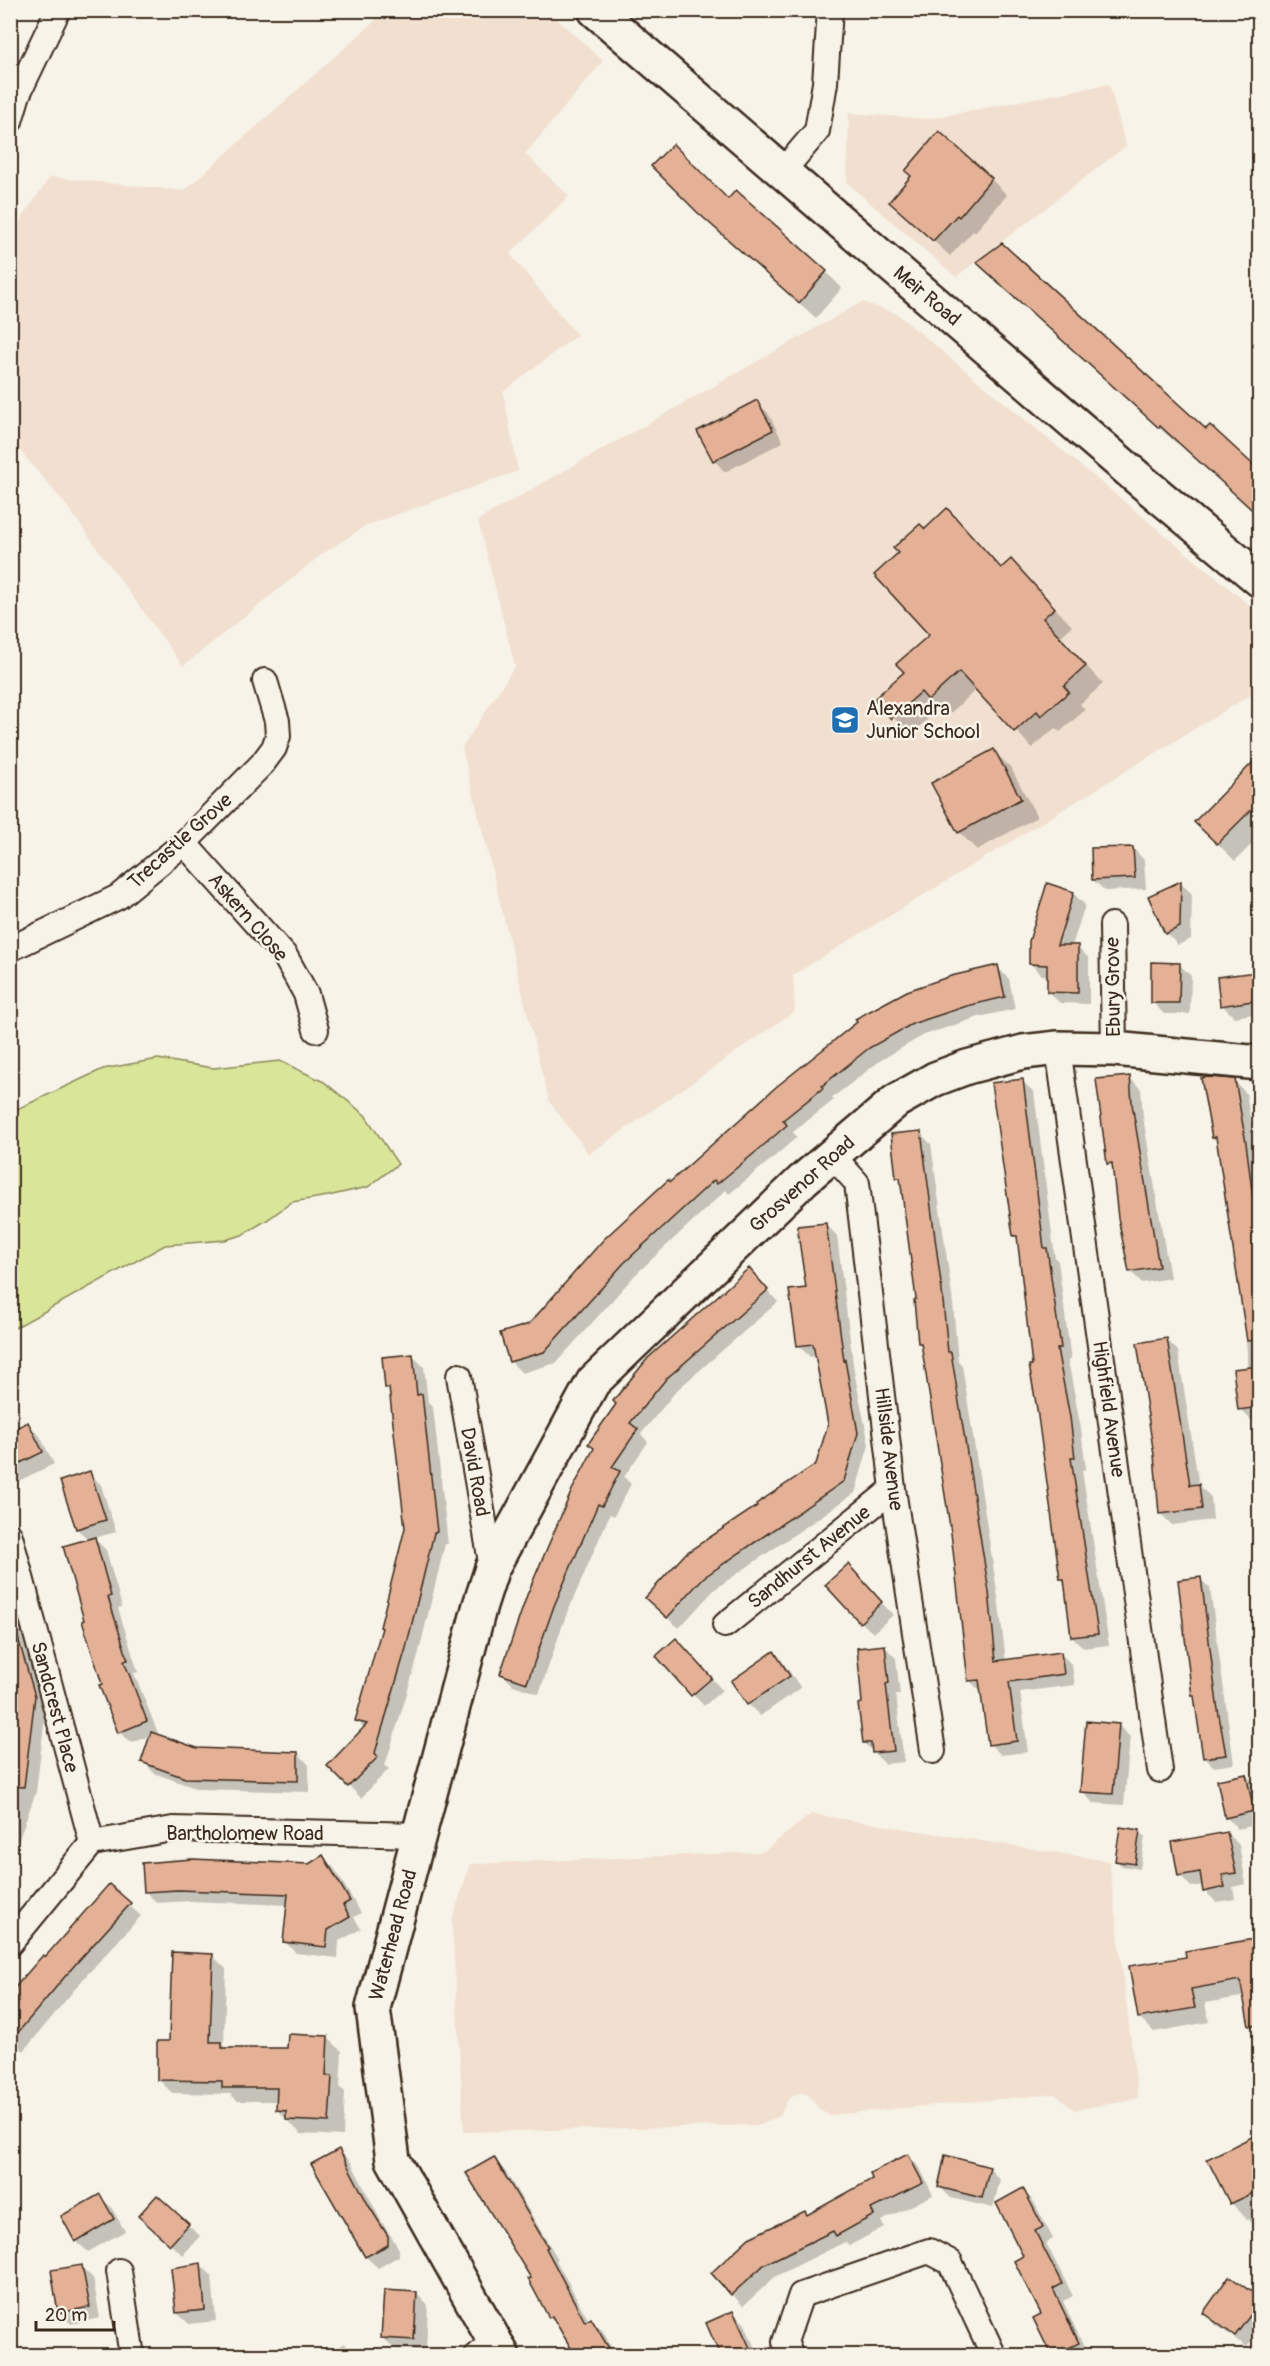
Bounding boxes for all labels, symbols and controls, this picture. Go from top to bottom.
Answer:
street label: Meir Road [888,260,966,332]
place label: Alexandra Junior School [866,696,980,744]
school or university icon: Alexandra Junior School [829,704,861,736]
street label: Trecastle Grove [123,787,238,894]
street label: Askern Close [203,867,293,967]
street label: Ebury Grove [1100,937,1126,1037]
street label: Grosvenor Road [744,1130,860,1238]
street label: Highfield Avenue [1087,1339,1131,1479]
street label: Hillside Avenue [869,1386,909,1512]
street label: David Road [455,1426,495,1518]
street label: Sandhurst Avenue [743,1500,876,1614]
street label: Sandcrest Place [25,1639,85,1775]
street label: Bartholomew Road [166,1821,324,1846]
street label: Waterhead Road [363,1867,423,2003]
scale bar [36,2294,114,2332]
text: 20 m [45,2304,87,2327]

